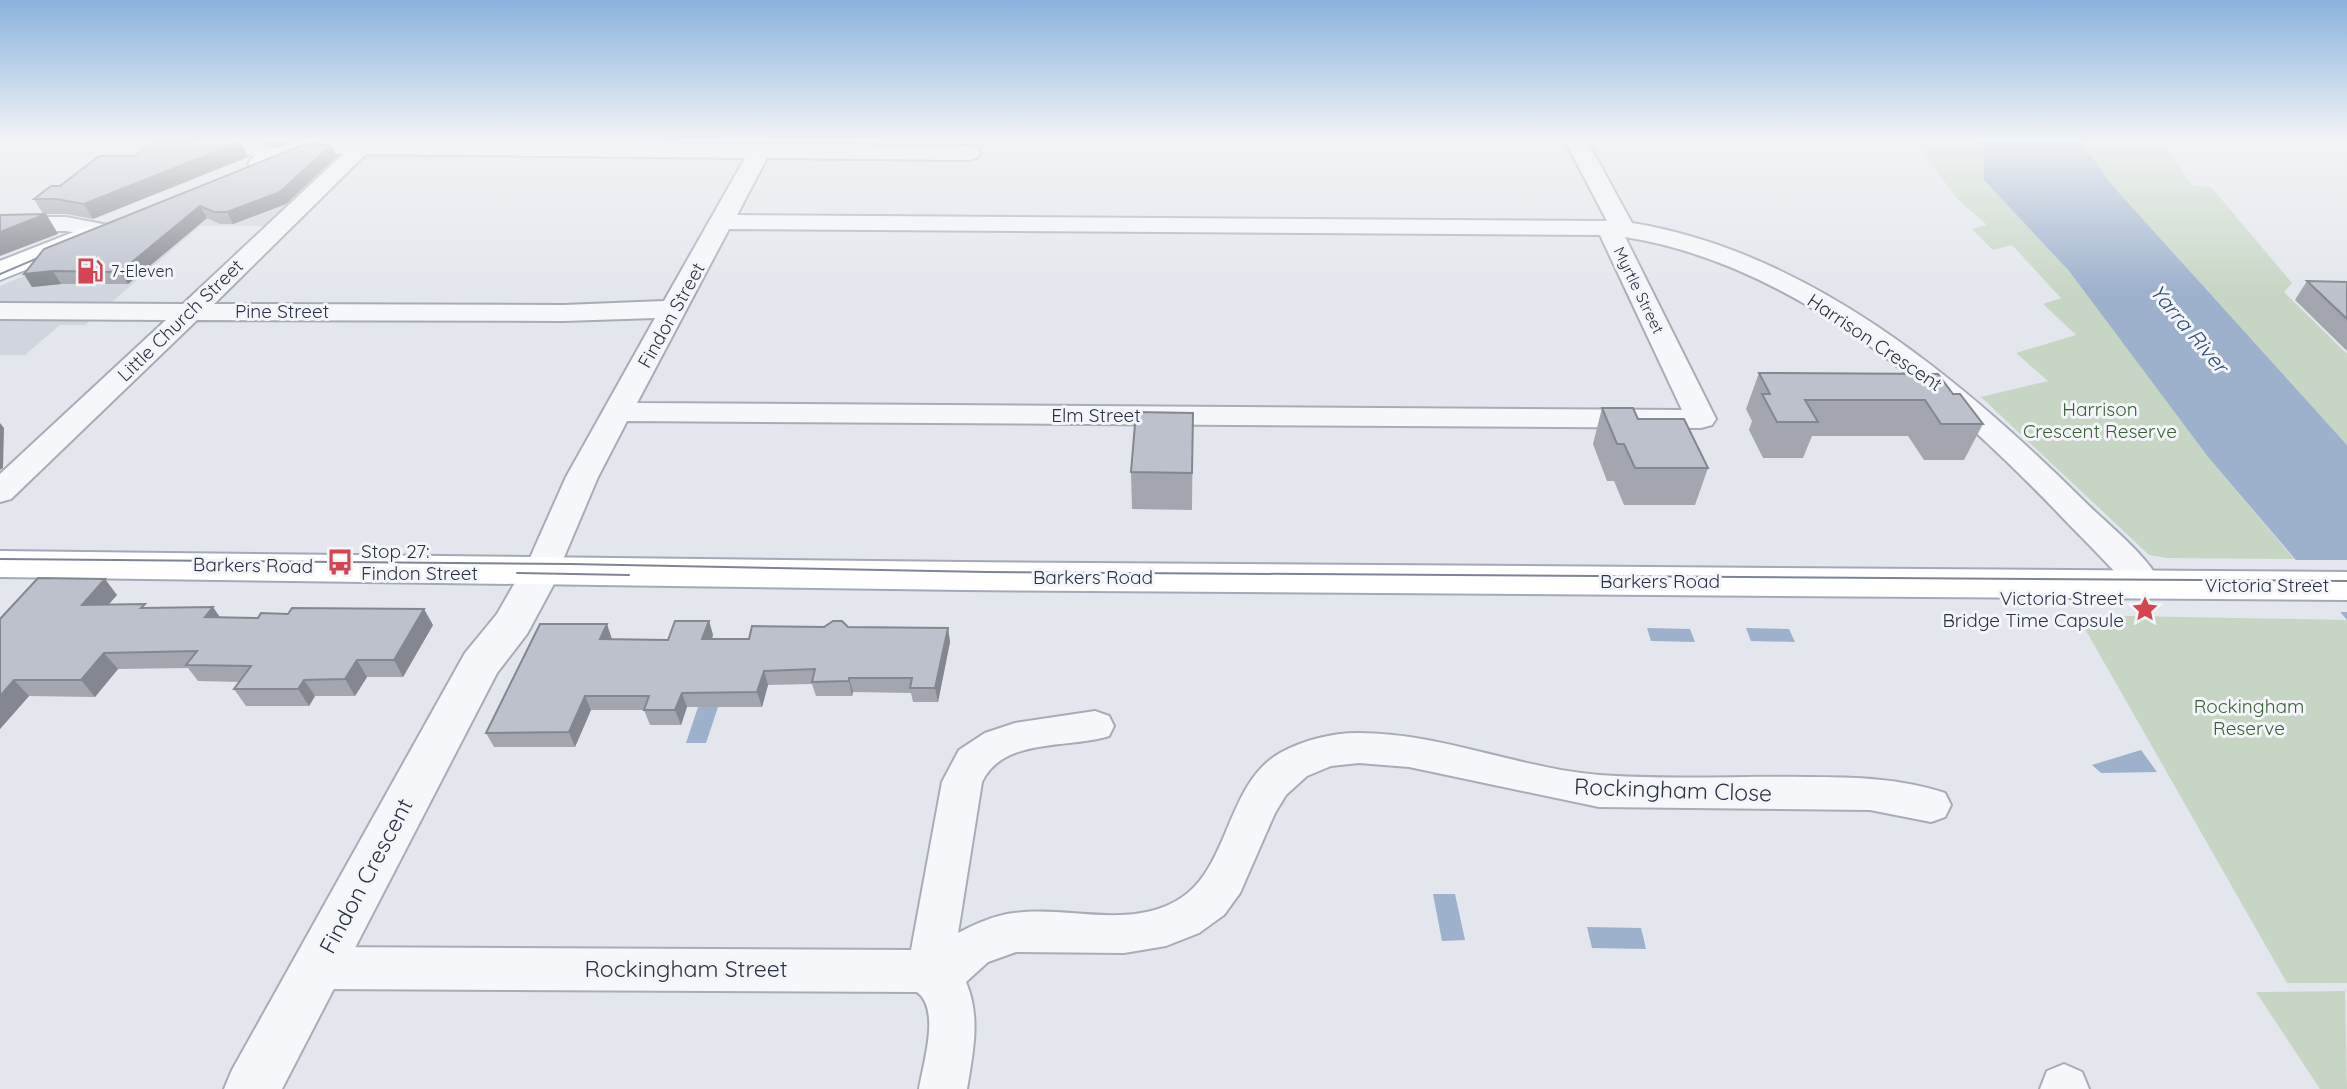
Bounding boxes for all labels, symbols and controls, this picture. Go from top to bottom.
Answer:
street label: Myrtle Street [1609,243,1669,337]
street label: Little Church Street [112,254,248,386]
fuel station icon: 7-Eleven [75,256,105,286]
street label: Findon Street [632,258,710,372]
place label: 7-Eleven [111,261,174,281]
water label: Yarra River [2145,279,2236,380]
street label: Harrison Crescent [1803,288,1947,396]
street label: Pine Street [235,299,329,323]
park label: Harrison Crescent Reserve [2023,397,2177,443]
street label: Elm Street [1051,403,1141,427]
place label: Stop 27: Findon Street [361,539,478,585]
bus stop icon: Stop 27: Findon Street [325,547,355,577]
street label: Barkers Road [193,552,313,578]
street label: Barkers Road [1033,565,1153,589]
street label: Barkers Road [1600,569,1720,593]
street label: Victoria Street [2205,573,2329,597]
place label: Victoria Street Bridge Time Capsule [1942,586,2124,632]
place icon: Victoria Street Bridge Time Capsule [2130,594,2160,624]
park label: Rockingham Reserve [2194,694,2304,740]
street label: Rockingham Close [1574,772,1772,807]
street label: Findon Crescent [312,793,419,958]
street label: Rockingham Street [584,954,788,983]

